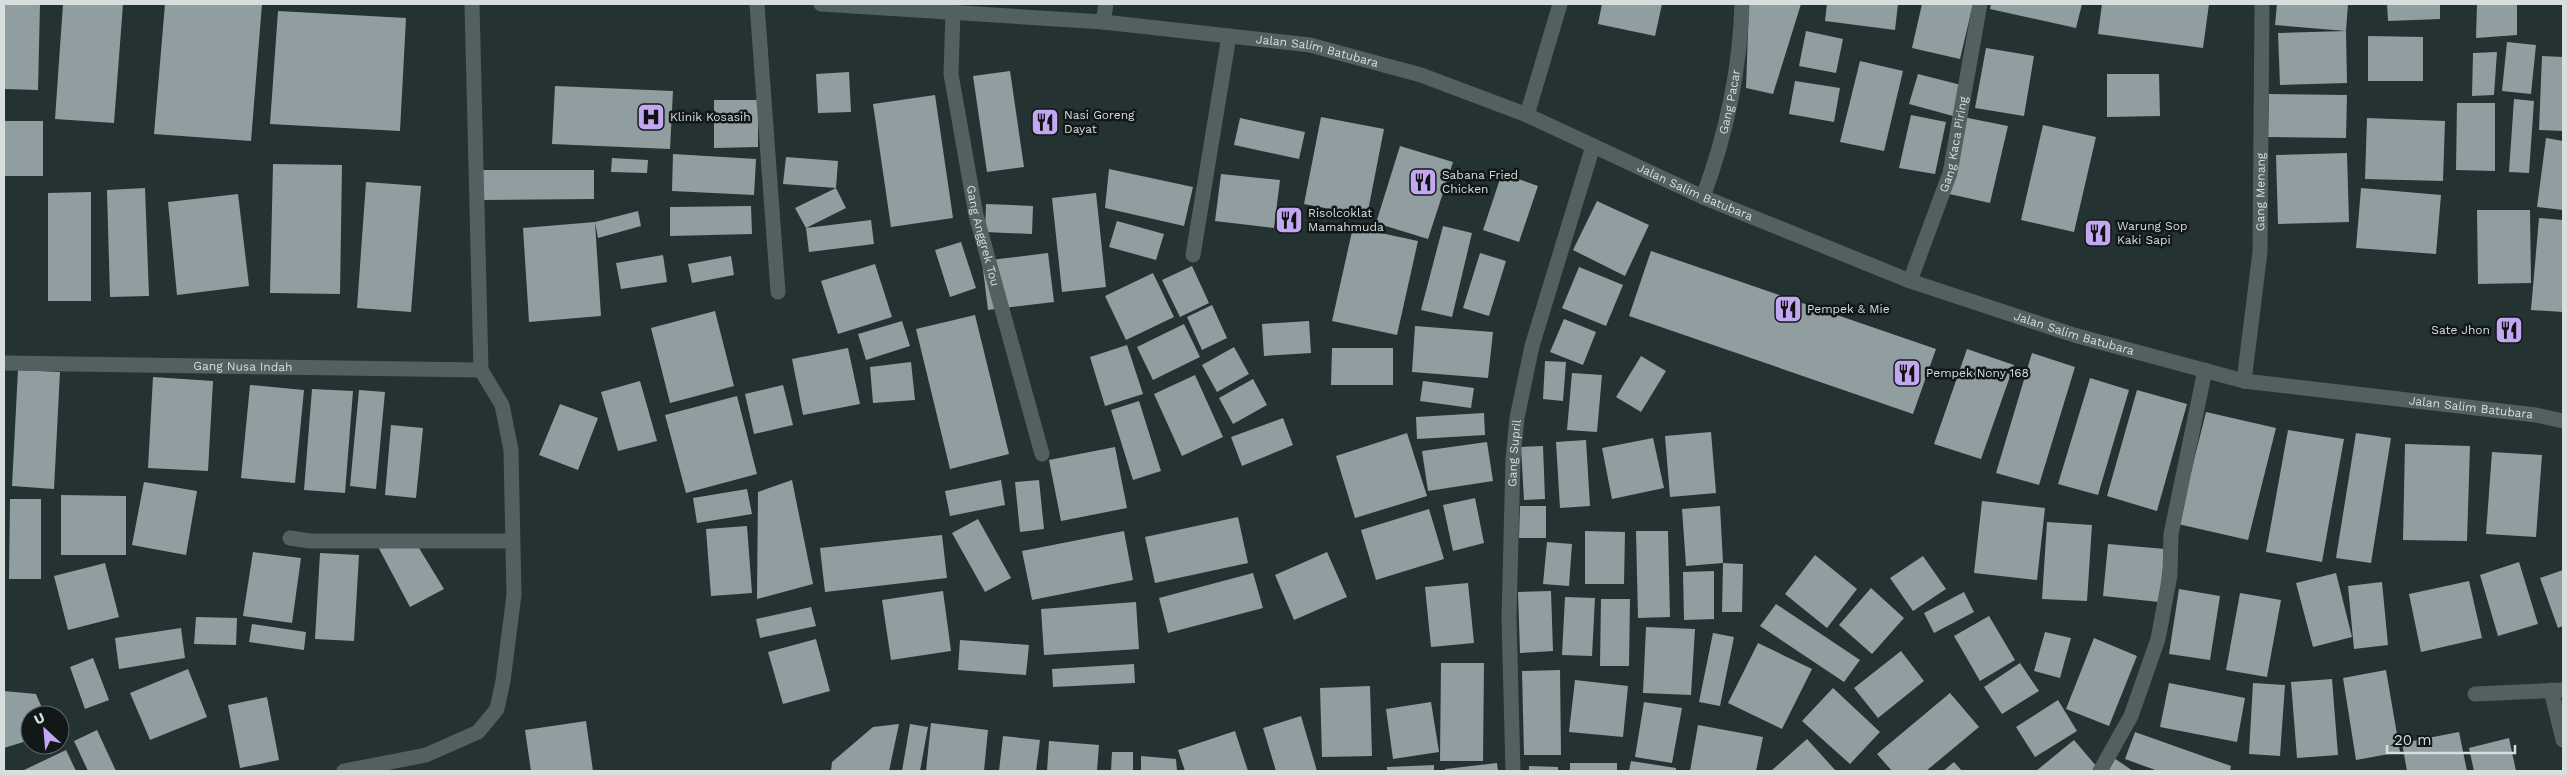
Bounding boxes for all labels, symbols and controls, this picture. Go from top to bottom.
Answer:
street label: Jalan Salim Batubara [1255,32,1380,70]
street label: Gang Pacar [1716,68,1743,136]
street label: Gang Kaca Piring [1936,95,1971,194]
hospital icon: Klinik Kosasih [636,102,666,132]
restaurant icon: Nasi Goreng Dayat [1030,107,1060,137]
place label: Nasi Goreng Dayat [1064,108,1135,136]
place label: Klinik Kosasih [670,110,751,124]
street label: Gang Menang [2253,152,2268,231]
street label: Jalan Salim Batubara [1635,160,1755,224]
restaurant icon: Sabana Fried Chicken [1408,167,1438,197]
place label: Sabana Fried Chicken [1442,168,1518,196]
street label: Gang Anggrek Tou [964,184,1002,288]
restaurant icon: Risolcoklat Mamahmuda [1274,205,1304,235]
place label: Risolcoklat Mamahmuda [1308,206,1384,234]
restaurant icon: Warung Sop Kaki Sapi [2083,218,2113,248]
place label: Warung Sop Kaki Sapi [2117,219,2187,247]
restaurant icon: Pempek & Mie [1773,294,1803,324]
place label: Pempek & Mie [1807,302,1890,316]
street label: Jalan Salim Batubara [2012,309,2136,358]
restaurant icon: Sate Jhon [2494,315,2524,345]
place label: Sate Jhon [2431,323,2490,337]
restaurant icon: Pempek Nony 168 [1892,358,1922,388]
street label: Gang Nusa Indah [193,359,293,374]
place label: Pempek Nony 168 [1926,366,2029,380]
street label: Jalan Salim Batubara [2408,393,2534,422]
street label: Gang Supril [1505,418,1524,487]
north arrow [20,705,70,755]
text: U [31,709,47,728]
scale bar [2387,722,2514,754]
text: 20 m [2394,731,2432,749]

